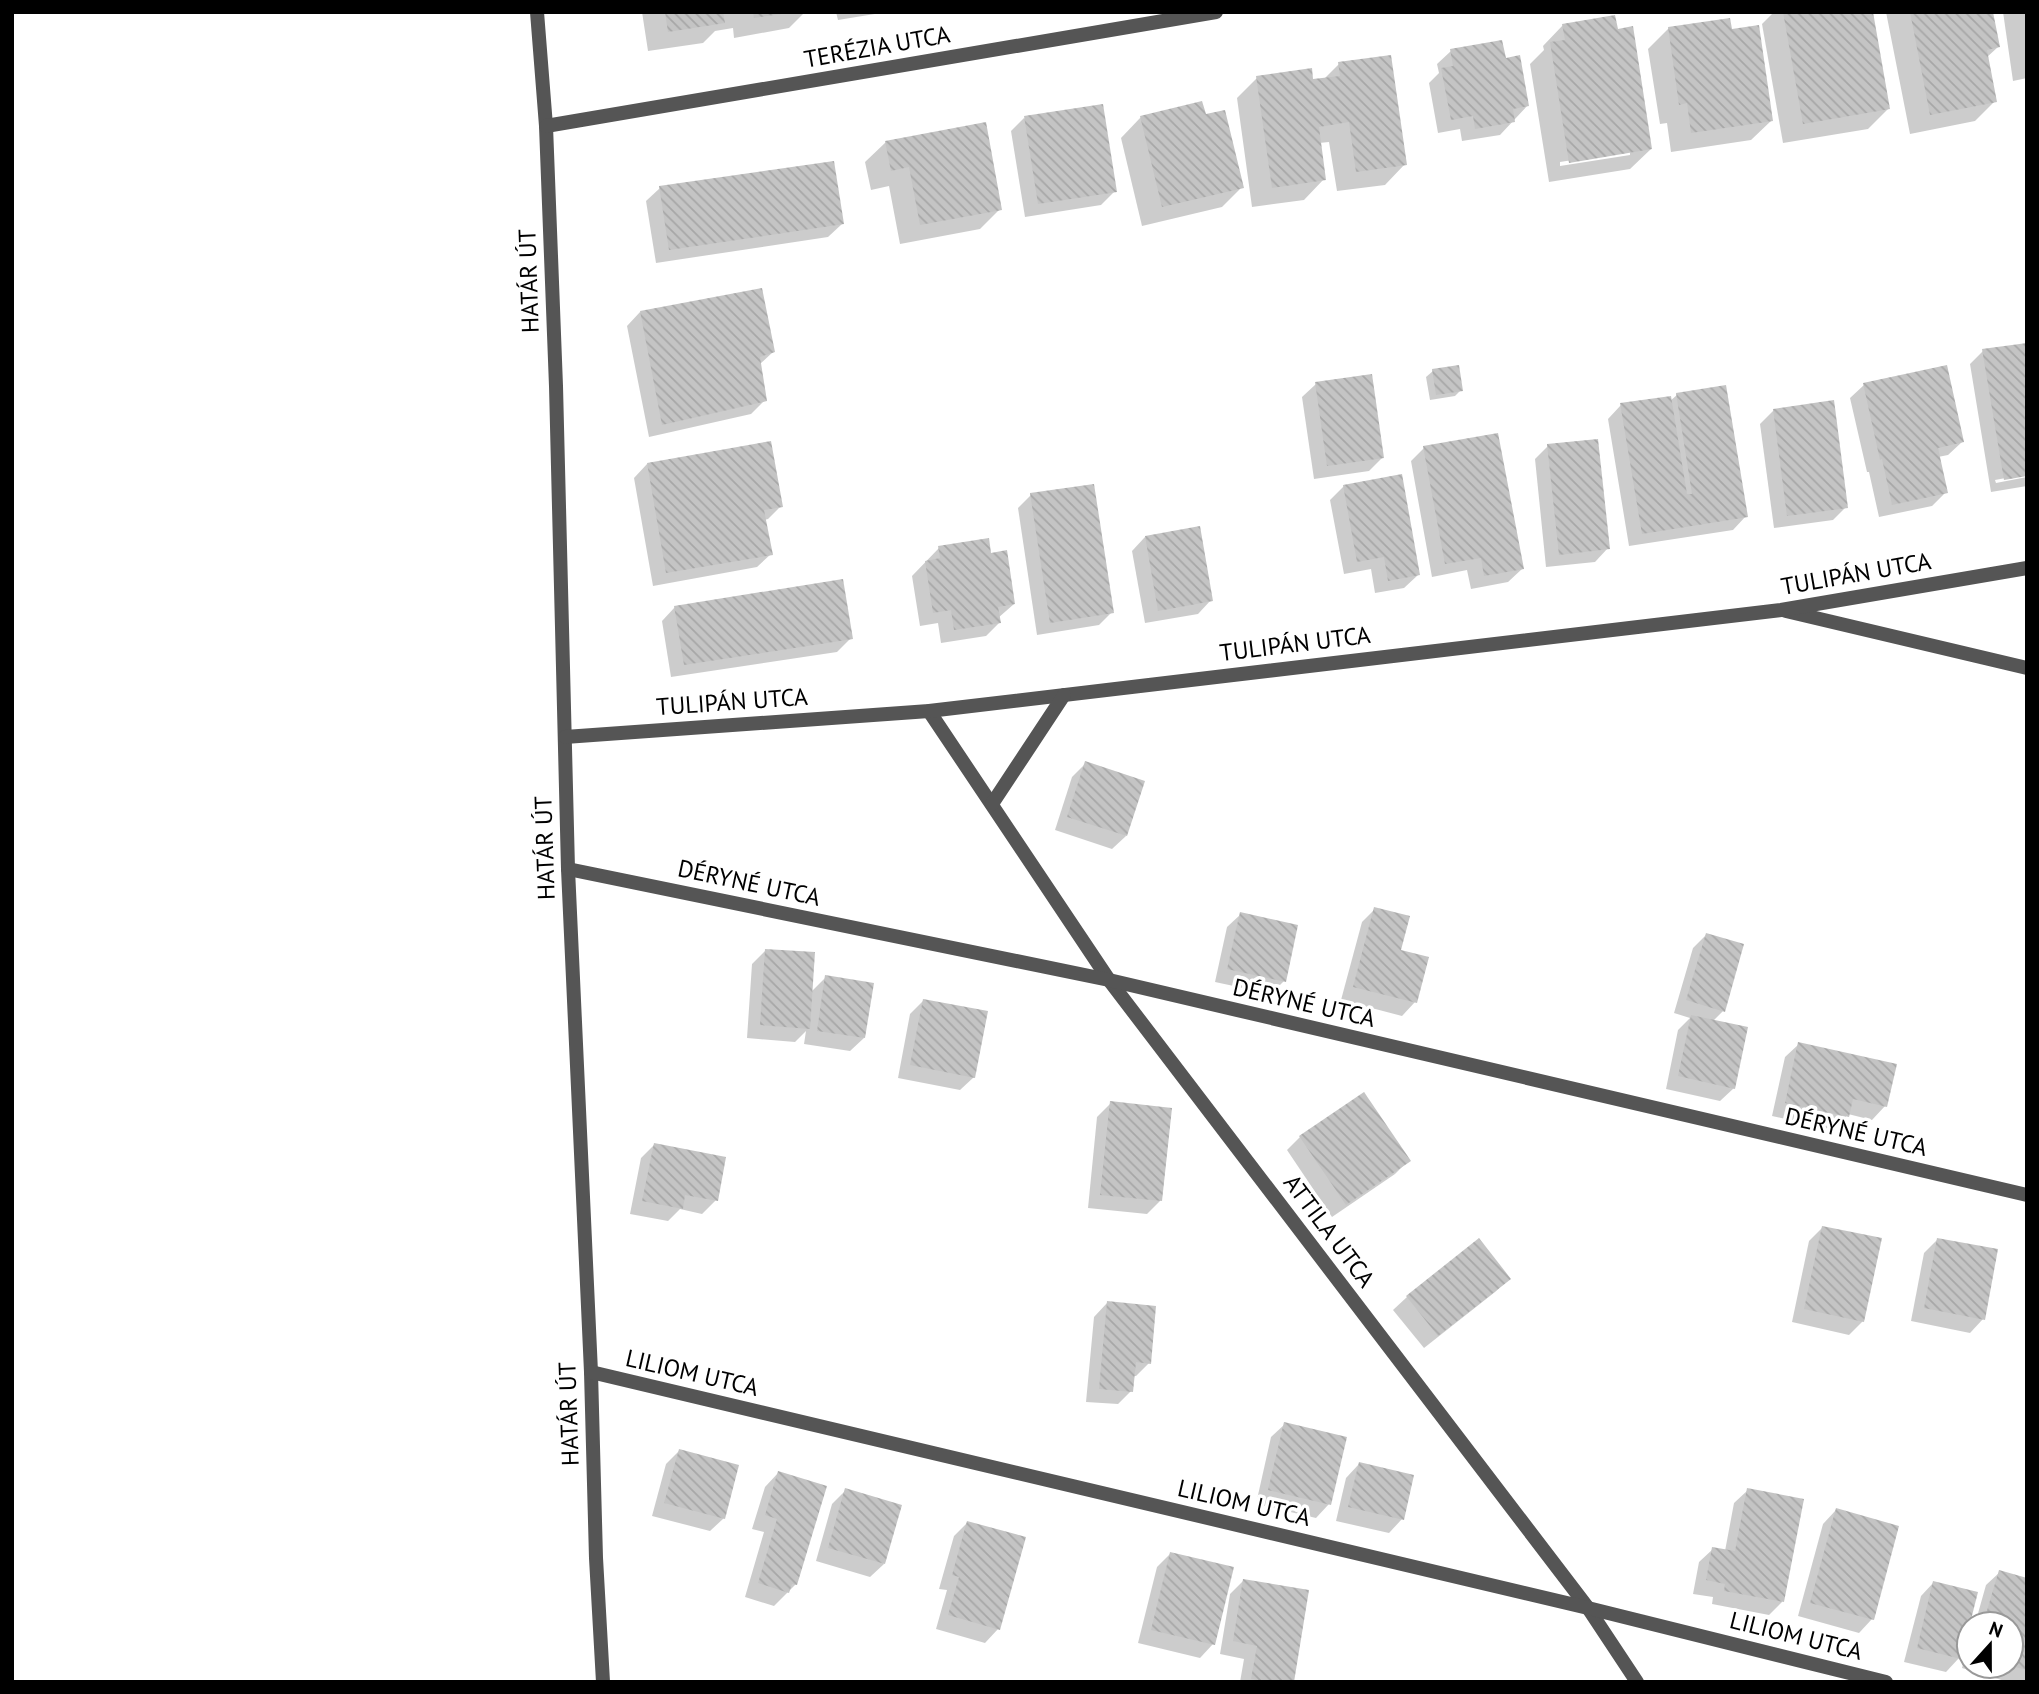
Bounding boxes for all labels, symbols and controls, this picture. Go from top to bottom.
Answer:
street label: TERÉZIA UTCA [801,18,952,75]
street label: HATÁR ÚT [511,229,546,334]
street label: TULIPÁN UTCA [1778,545,1933,602]
street label: TULIPÁN UTCA [1218,619,1372,668]
street label: TULIPÁN UTCA [655,681,809,722]
street label: HATÁR ÚT [527,796,562,901]
street label: DÉRYNÉ UTCA [675,852,823,913]
street label: DÉRYNÉ UTCA [1230,971,1378,1034]
street label: DÉRYNÉ UTCA [1782,1100,1930,1163]
street label: ATTILA UTCA [1277,1168,1382,1293]
street label: LILIOM UTCA [623,1342,762,1403]
street label: HATÁR ÚT [551,1362,586,1467]
street label: LILIOM UTCA [1175,1472,1314,1533]
street label: LILIOM UTCA [1727,1604,1866,1667]
north arrow [1955,1610,2025,1680]
text: N [1986,1616,2006,1643]

